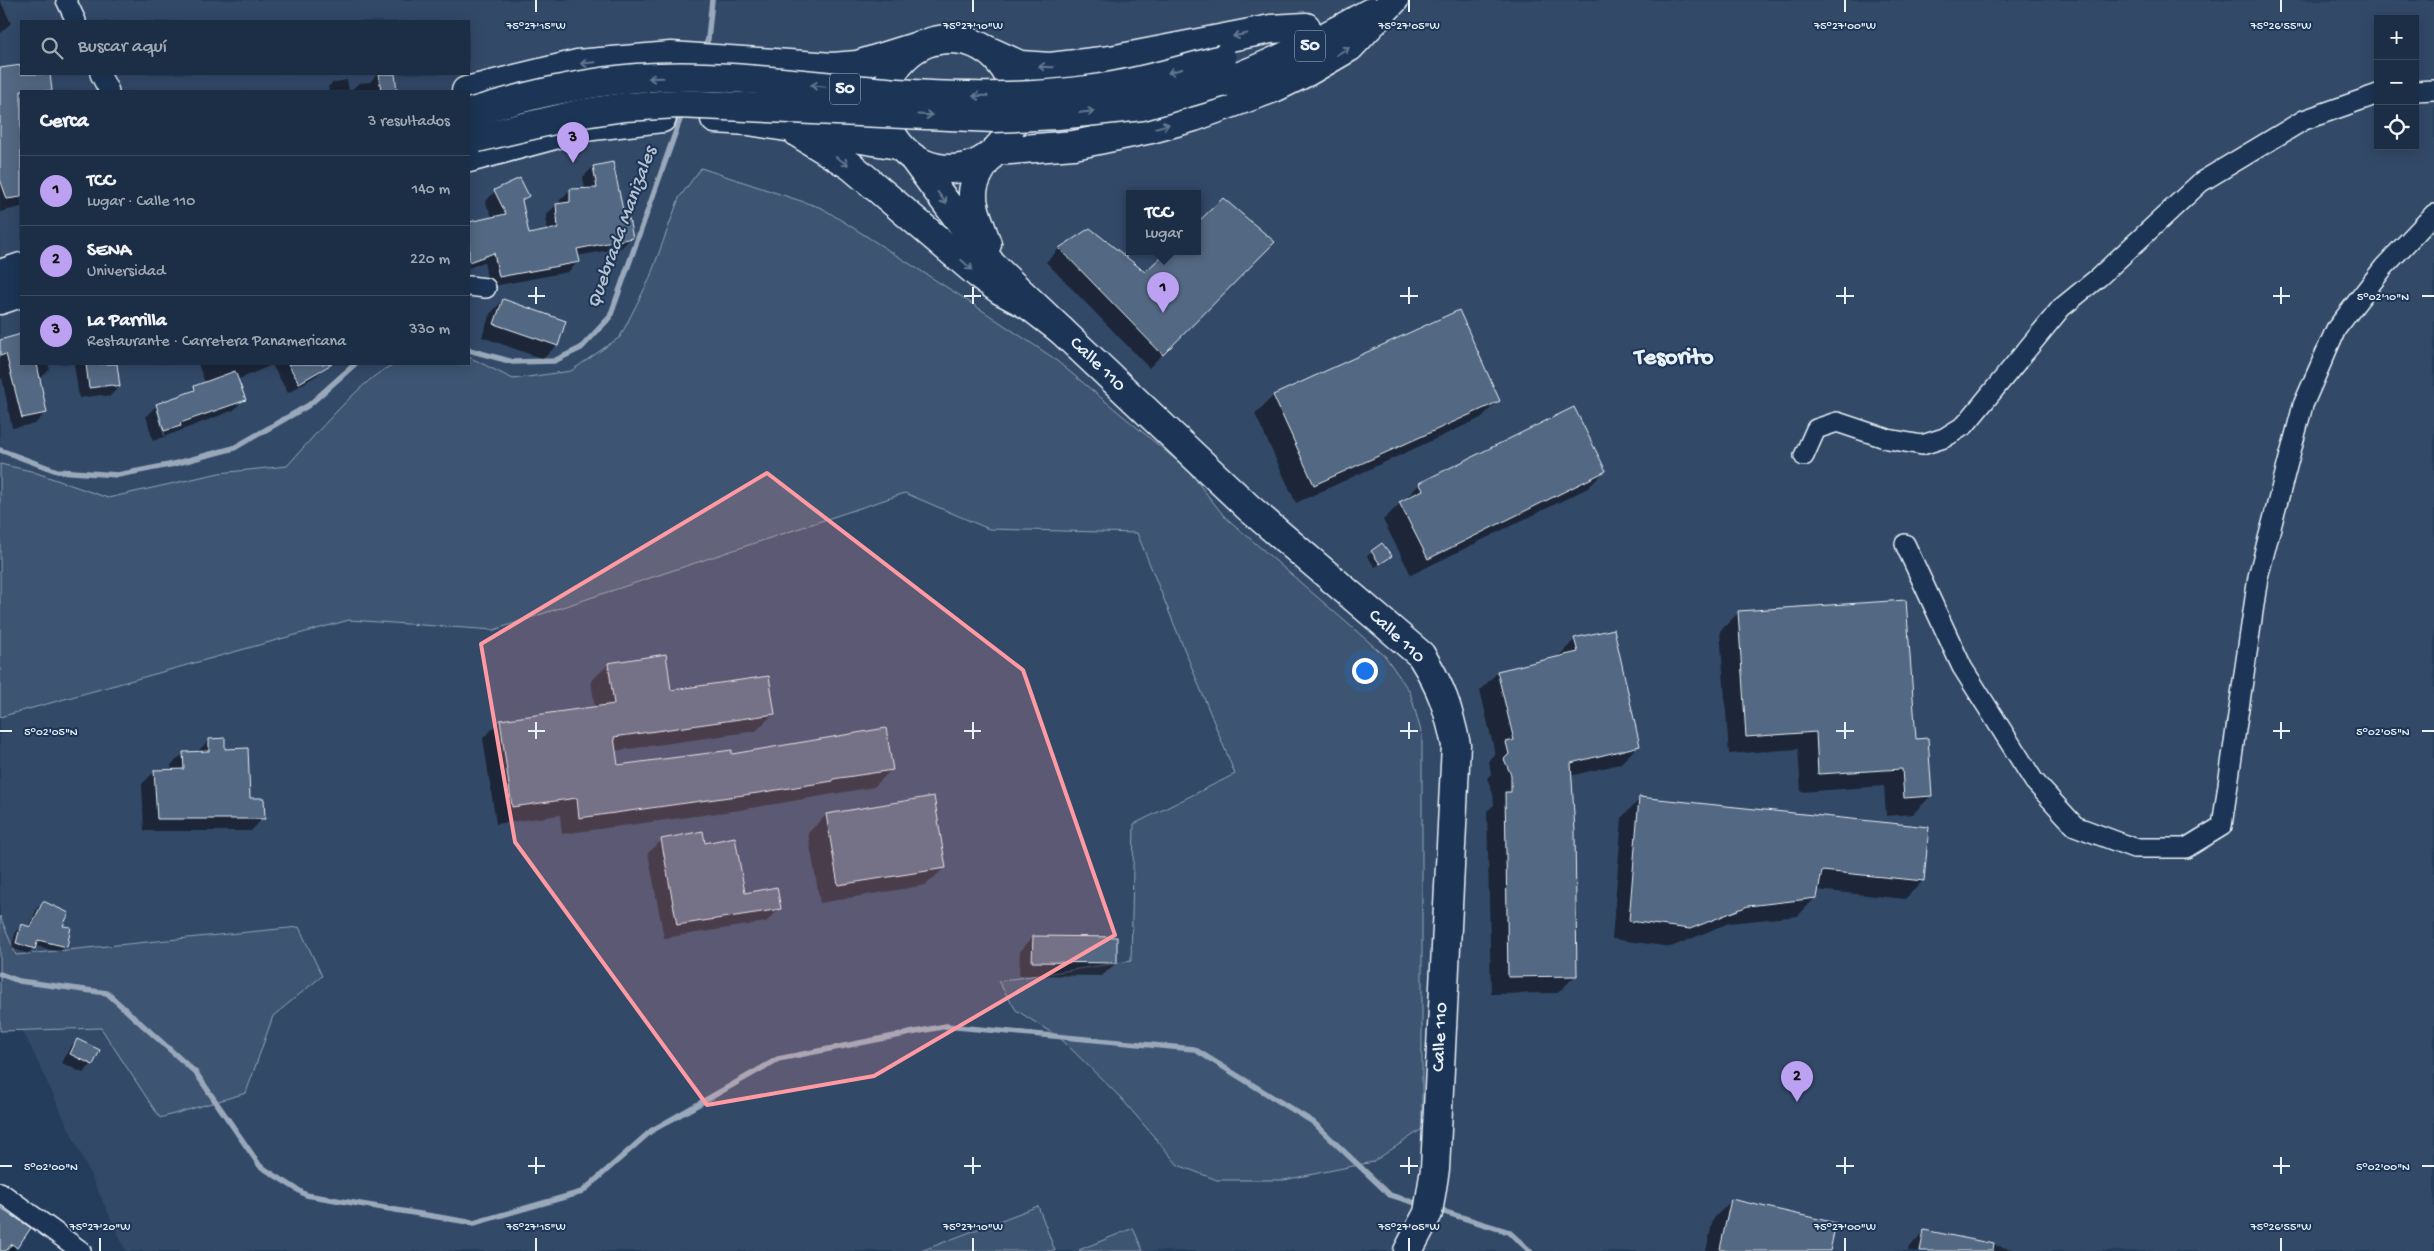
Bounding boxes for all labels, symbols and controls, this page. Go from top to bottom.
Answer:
map controls [2374,15,2419,150]
button: + [2374,15,2419,60]
search box [20,20,470,75]
text: 75°27'15"W [505,20,566,34]
text: 75°27'10"W [942,20,1003,34]
text: 75°27'05"W [1377,20,1440,34]
text: 75°27'00"W [1813,20,1876,34]
text: 75°26'55"W [2250,20,2311,34]
road number: 50 [1295,30,1325,61]
one-way arrow [1233,31,1249,40]
icon: search [38,34,66,62]
text: Buscar aquí [78,36,167,59]
one-way arrow [1336,45,1350,55]
one-way arrow [580,58,596,68]
button: − [2374,60,2419,105]
one-way arrow [1038,62,1054,71]
one-way arrow [1168,67,1184,77]
one-way arrow [648,73,664,83]
road number: 50 [830,74,860,105]
one-way arrow [810,81,826,91]
one-way arrow [972,91,988,101]
button: locate [2374,105,2419,150]
one-way arrow [1079,107,1095,117]
text: Cerca [40,110,88,135]
one-way arrow [916,111,932,120]
text: 3 resultados [368,113,450,132]
one-way arrow [1153,121,1169,130]
pin: 3 [557,122,589,163]
water label: Quebrada Manizales [583,143,663,312]
one-way arrow [835,156,849,166]
text: TCC [87,170,115,193]
text: 1 [53,181,59,200]
text: 140 m [412,181,450,200]
popup [1126,190,1201,255]
one-way arrow [937,191,947,205]
text: Lugar · Calle 110 [87,193,195,212]
text: TCC [1145,202,1173,225]
text: Lugar [1145,225,1182,244]
text: SENA [87,240,131,263]
text: 2 [52,251,60,270]
text: 220 m [410,251,450,270]
one-way arrow [960,259,973,270]
text: Universidad [87,263,165,282]
pin: 1 [1147,272,1179,313]
text: 5°02'10"N [2357,291,2409,305]
text: La Parrilla [87,310,167,333]
text: 3 [52,321,60,340]
text: 330 m [409,321,450,340]
text: Restaurante · Carretera Panamericana [87,333,346,352]
street label: Calle 110 [1064,333,1130,398]
district label: Tesorito [1633,344,1714,373]
street label: Calle 110 [1363,605,1429,669]
your location [1352,658,1378,684]
text: 5°02'05"N [24,726,78,740]
text: 5°02'05"N [2356,726,2410,740]
street label: Calle 110 [1428,1001,1454,1072]
pin: 2 [1781,1061,1813,1102]
text: 5°02'00"N [24,1161,78,1175]
text: 5°02'00"N [2356,1161,2410,1175]
text: 75°27'20"W [68,1221,131,1235]
text: 75°27'15"W [505,1221,566,1235]
text: 75°27'10"W [942,1221,1003,1235]
text: 75°27'05"W [1377,1221,1440,1235]
text: 75°27'00"W [1813,1221,1876,1235]
text: 75°26'55"W [2250,1221,2311,1235]

